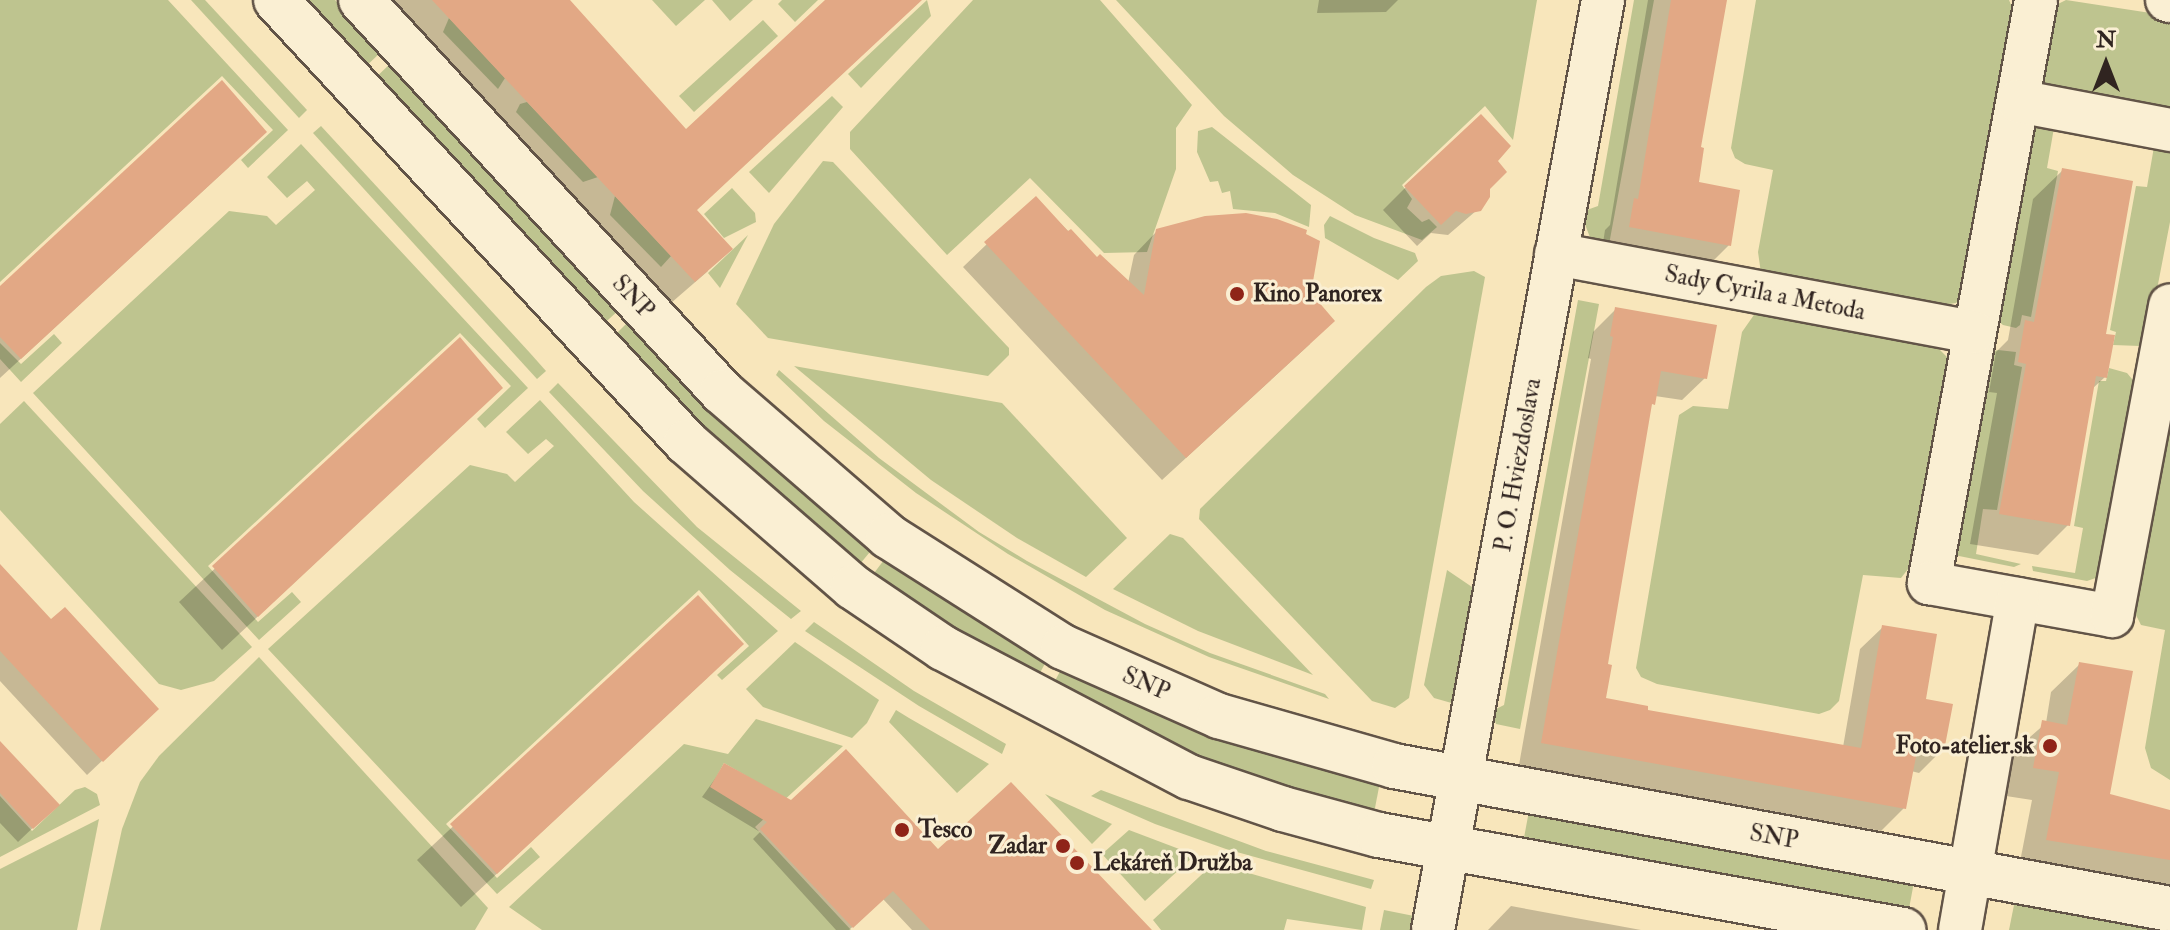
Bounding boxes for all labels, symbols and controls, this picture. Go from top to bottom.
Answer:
north arrow [2066,24,2146,104]
text: N [2096,26,2116,54]
street label: Sady Cyrila a Metoda [1662,259,1868,327]
street label: SNP [606,269,660,325]
place label: Kino Panorex [1253,280,1382,308]
marker: Kino Panorex [1228,285,1246,303]
street label: P. O. Hviezdoslava [1489,376,1547,554]
street label: SNP [1118,661,1174,707]
place label: Foto-atelier.sk [1895,732,2034,760]
marker: Foto-atelier.sk [2041,737,2059,755]
place label: Tesco [918,816,972,844]
street label: SNP [1747,819,1801,855]
marker: Tesco [893,821,911,839]
place label: Zadar [989,832,1047,860]
marker: Zadar [1054,837,1072,855]
place label: Lekáreň Družba [1093,849,1252,877]
marker: Lekáreň Družba [1068,854,1086,872]

